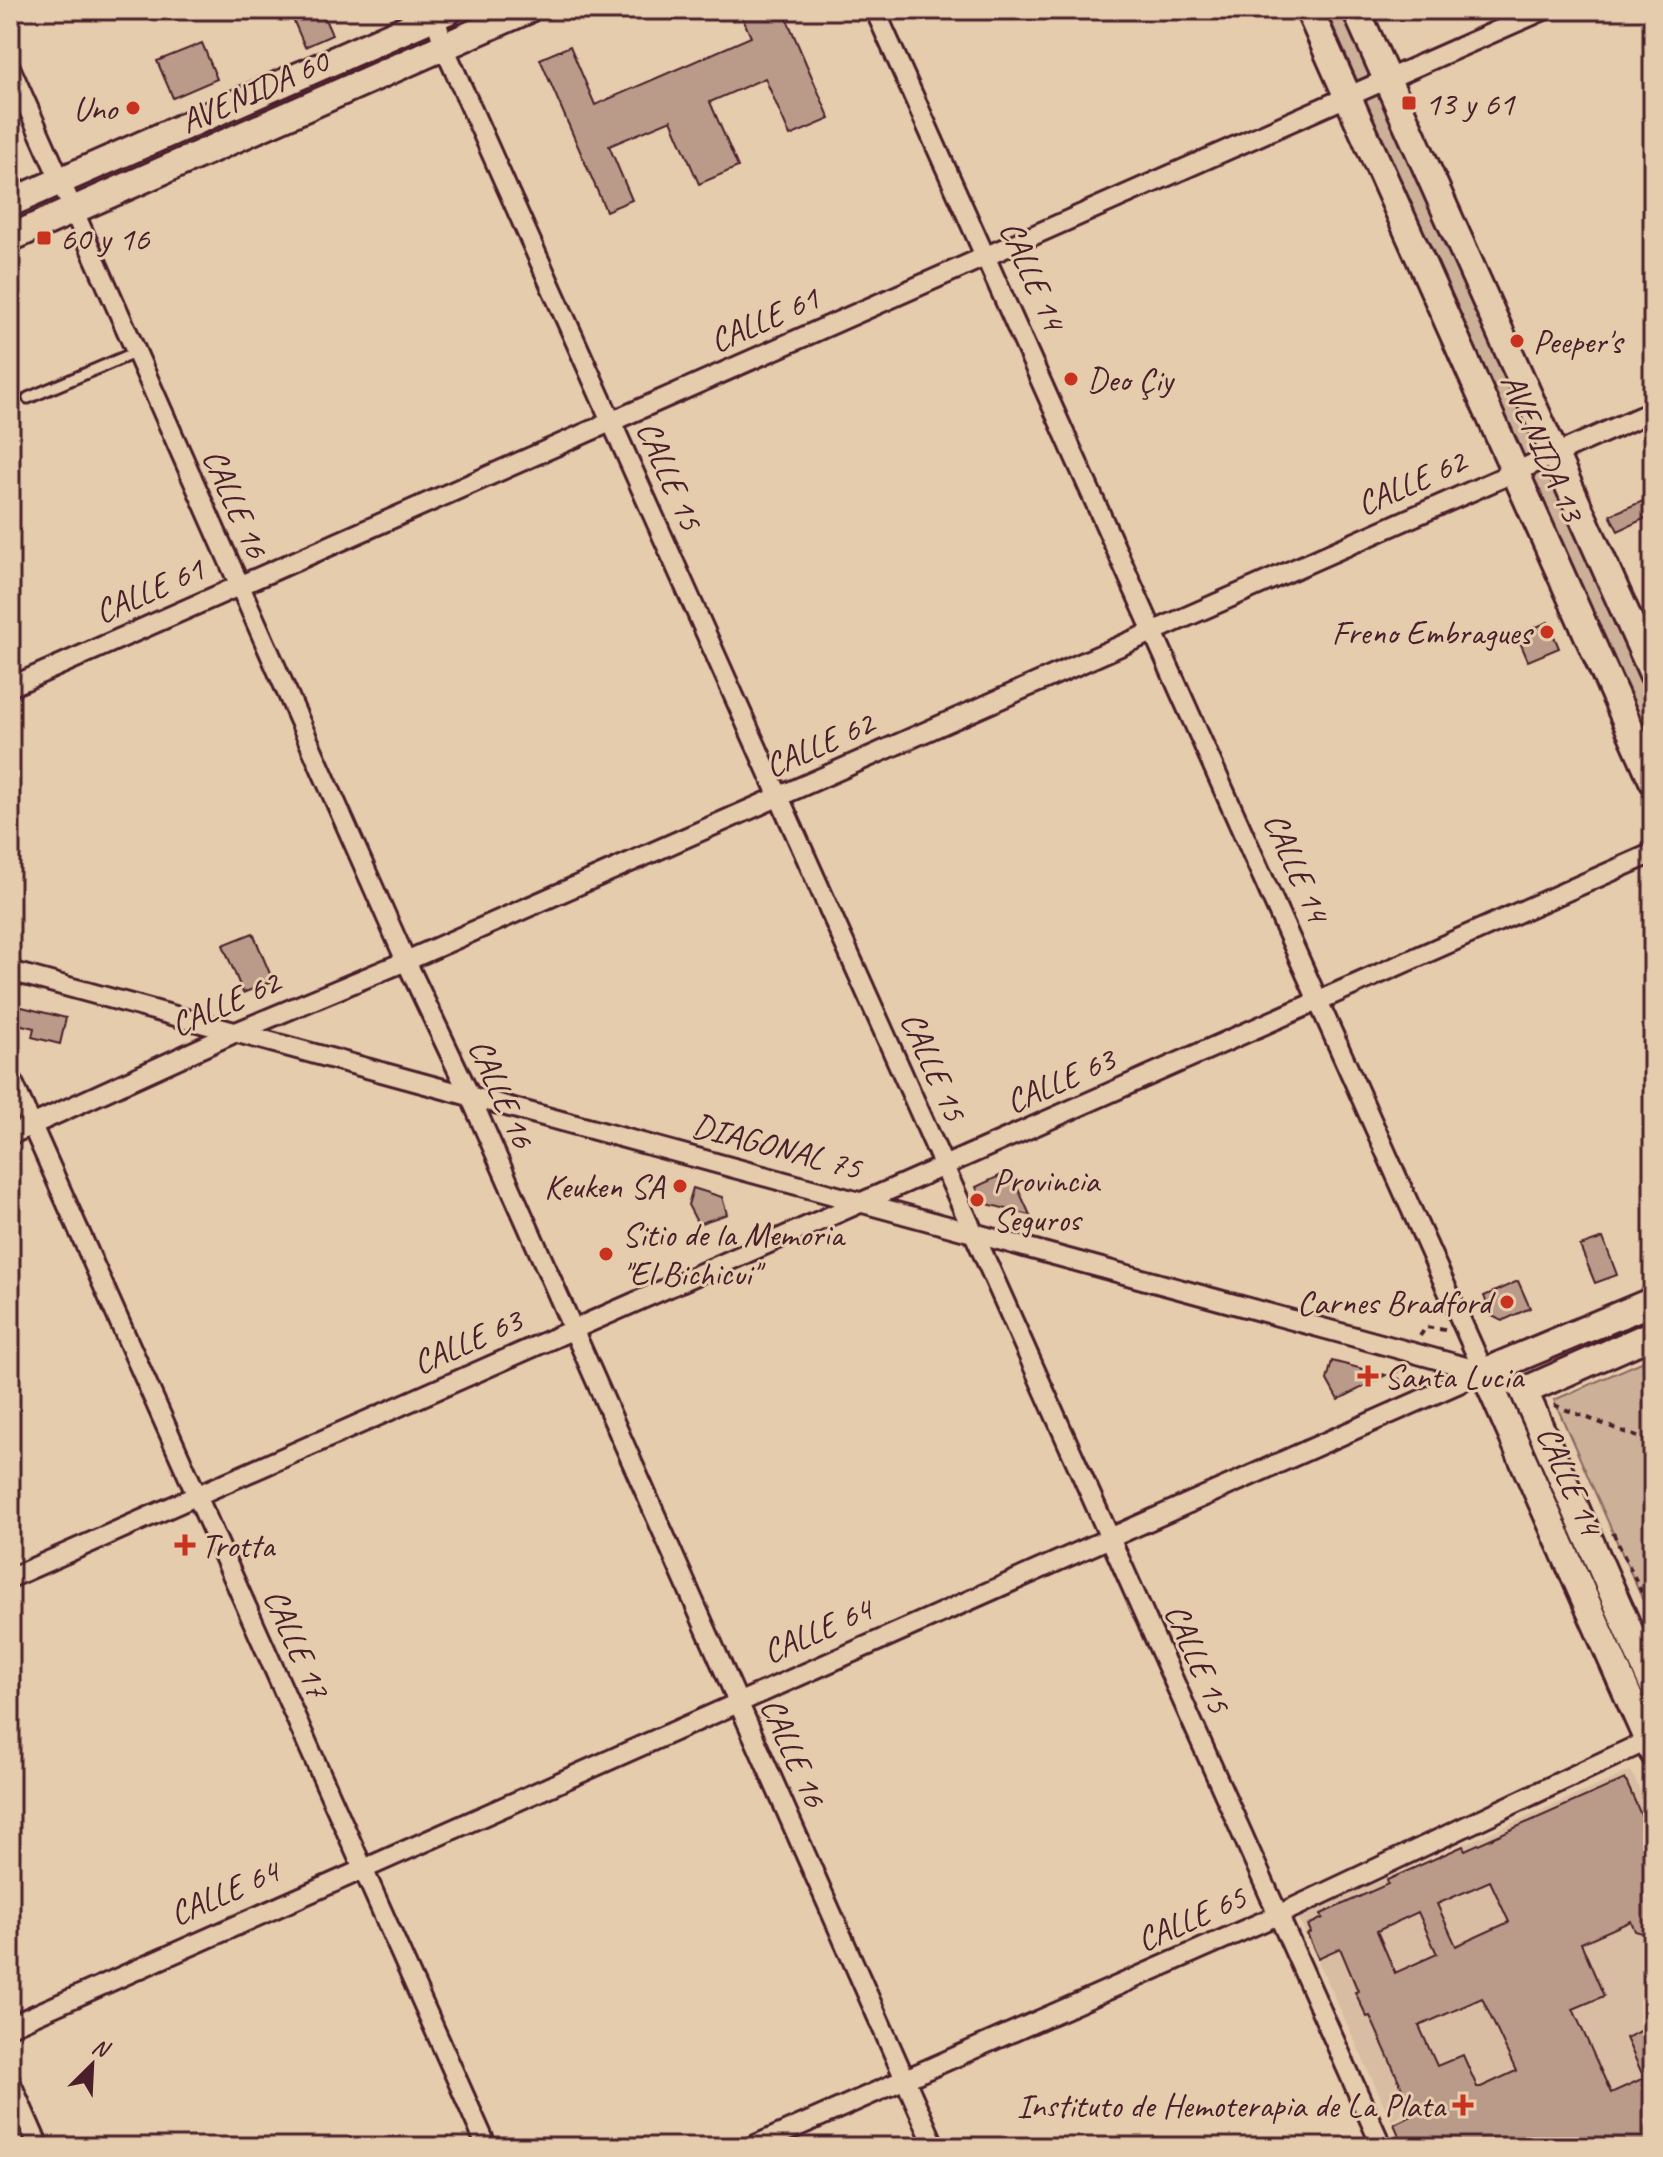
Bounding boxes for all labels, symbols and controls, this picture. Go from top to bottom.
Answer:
street label: AVENIDA 60 [173,38,337,143]
place label: 13 y 61 [1425,82,1516,125]
place label: Uno [73,87,119,130]
marker: 13 y 61 [1400,94,1418,112]
marker: Uno [124,99,142,117]
street label: CALLE 14 [990,214,1077,340]
place label: 60 y 16 [60,217,151,260]
marker: 60 y 16 [35,229,53,247]
street label: CALLE 61 [703,275,827,362]
place label: Peeper's [1533,320,1625,363]
marker: Peeper's [1508,332,1526,350]
place label: Deo Çiy [1087,358,1175,401]
street label: AVENIDA 13 [1491,366,1596,530]
marker: Deo Çiy [1062,370,1080,388]
street label: CALLE 15 [627,414,714,538]
street label: CALLE 62 [1350,438,1475,525]
street label: CALLE 16 [193,442,280,566]
street label: CALLE 61 [88,546,212,633]
place label: Freno Embragues [1332,611,1534,654]
marker: Freno Embragues [1538,623,1556,641]
street label: CALLE 62 [758,700,883,787]
street label: CALLE 14 [1254,806,1341,932]
street label: CALLE 62 [164,959,289,1046]
street label: CALLE 15 [891,1005,978,1129]
street label: CALLE 16 [459,1032,546,1156]
street label: CALLE 63 [999,1036,1124,1123]
street label: DIAGONAL 75 [688,1103,868,1190]
place label: Provincia Seguros [993,1159,1101,1241]
place label: Keuken SA [544,1165,666,1208]
marker: Keuken SA [671,1177,689,1195]
marker: Provincia Seguros [968,1191,986,1209]
place label: Sitio de la Memoria "El Bichicui" [622,1213,847,1295]
marker: Sitio de la Memoria "El Bichicui" [597,1245,615,1263]
place label: Carnes Bradford [1297,1281,1497,1324]
marker: Carnes Bradford [1498,1293,1516,1311]
street label: CALLE 63 [406,1297,531,1384]
place label: Santa Lucia [1384,1355,1526,1398]
marker: Santa Lucia [1359,1367,1377,1385]
street label: CALLE 14 [1527,1419,1614,1545]
place label: Trotta [201,1524,277,1567]
marker: Trotta [176,1536,194,1554]
street label: CALLE 17 [254,1582,341,1706]
street label: CALLE 64 [756,1586,882,1673]
street label: CALLE 15 [1155,1597,1242,1721]
street label: CALLE 16 [751,1691,838,1815]
street label: CALLE 64 [163,1848,289,1935]
street label: CALLE 65 [1130,1874,1254,1961]
north arrow [52,2025,132,2105]
text: N [88,2032,115,2065]
place label: Instituto de Hemoterapia de La Plata [1017,2084,1447,2127]
marker: Instituto de Hemoterapia de La Plata [1452,2094,1474,2116]

